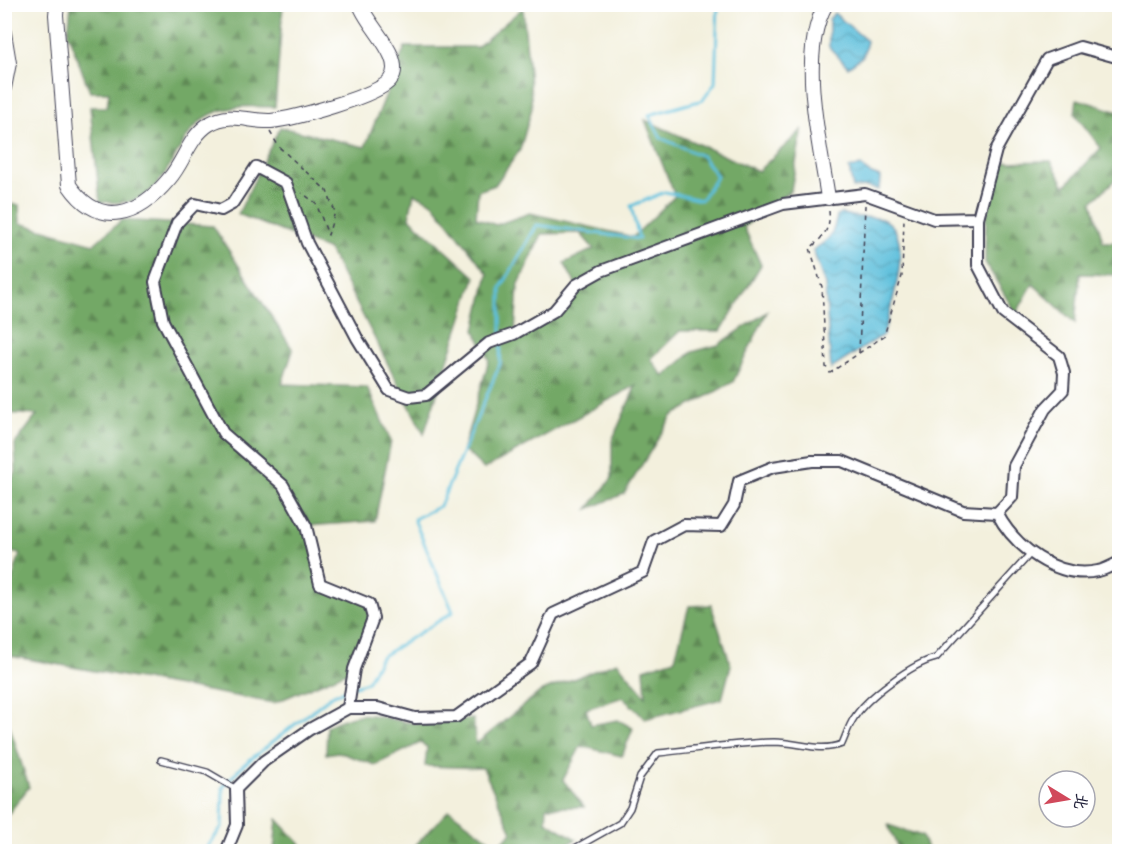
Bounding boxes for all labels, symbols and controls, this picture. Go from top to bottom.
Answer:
north arrow [1037,769,1097,829]
text: 北 [1068,792,1093,812]

